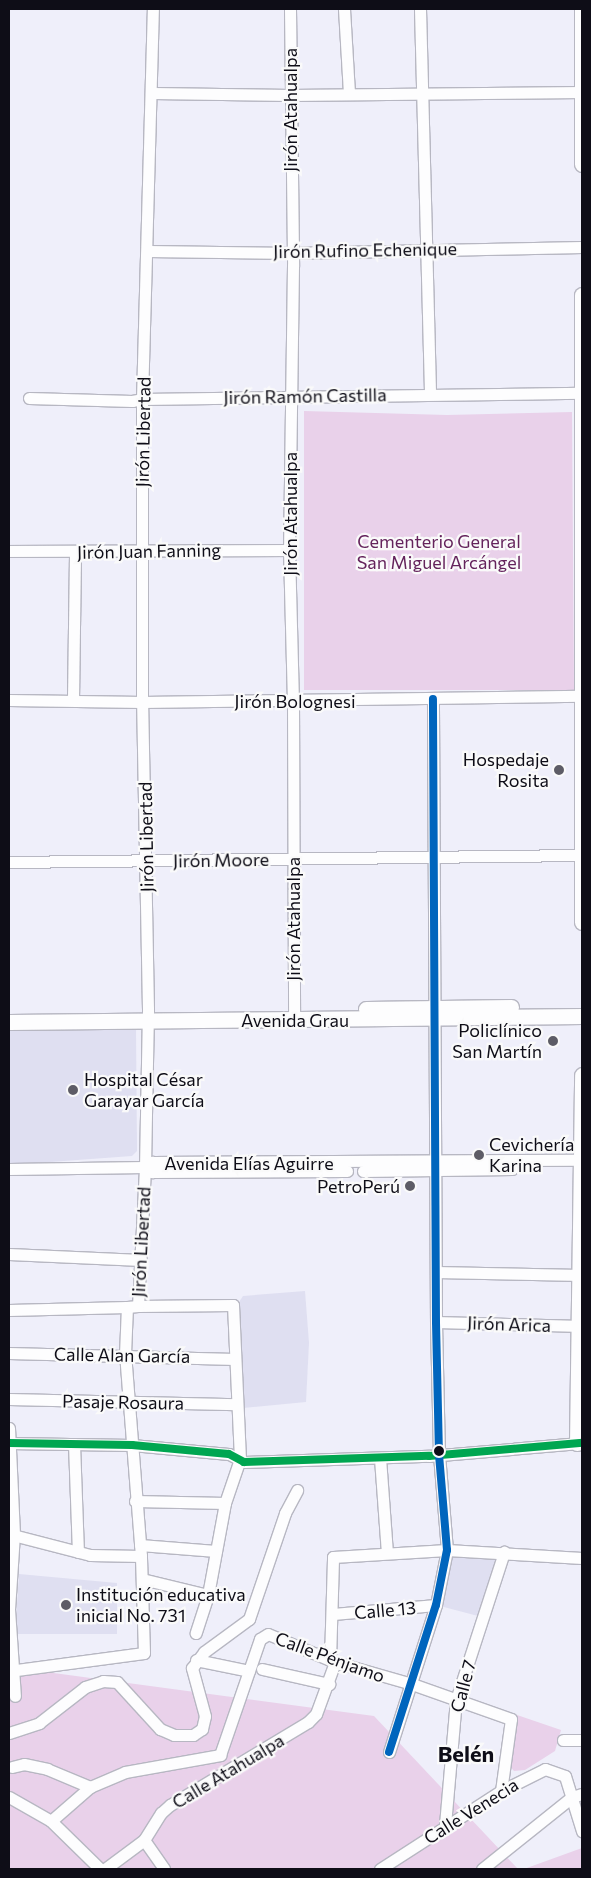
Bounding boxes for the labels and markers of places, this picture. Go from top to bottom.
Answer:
place label: Hospedaje Rosita [463,749,549,792]
marker: Hospedaje Rosita [553,764,565,776]
place label: Policlínico San Martín [452,1020,542,1062]
marker: Policlínico San Martín [546,1034,560,1048]
place label: Hospital César Garayar García [84,1069,204,1112]
marker: Hospital César Garayar García [66,1083,80,1097]
place label: Cevichería Karina [489,1134,574,1176]
marker: Cevichería Karina [473,1149,485,1161]
place label: PetroPerú [317,1175,400,1197]
marker: PetroPerú [404,1180,416,1192]
unlabelled marker [434,1446,444,1456]
place label: Institución educativa inicial No. 731 [76,1584,246,1626]
marker: Institución educativa inicial No. 731 [60,1599,72,1611]

